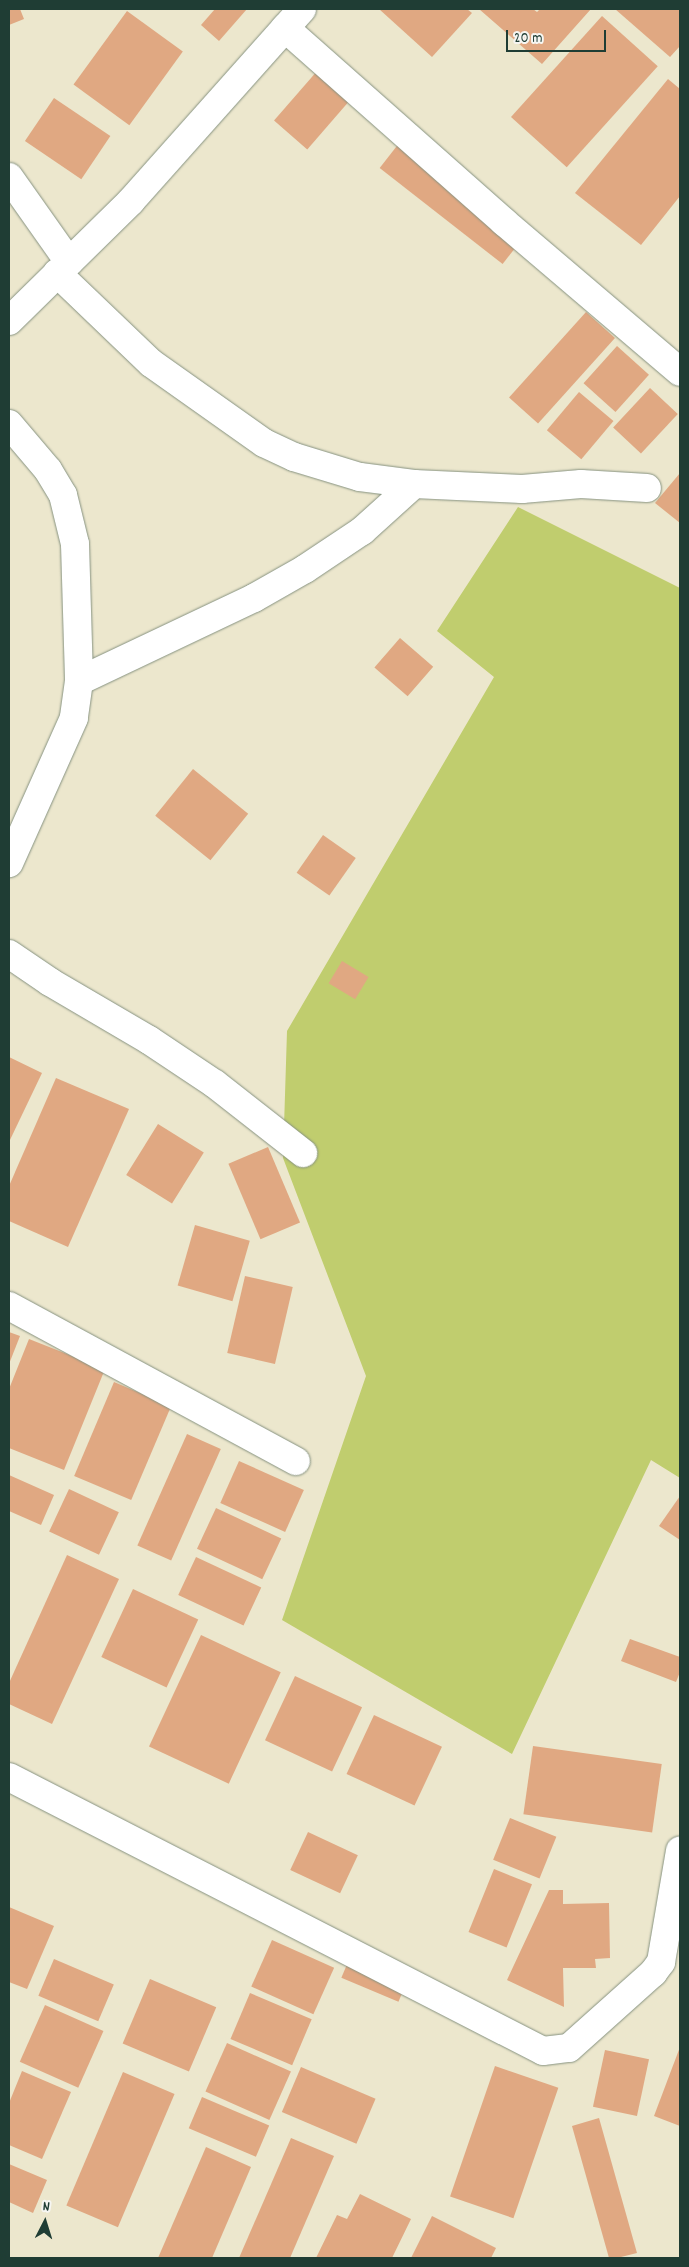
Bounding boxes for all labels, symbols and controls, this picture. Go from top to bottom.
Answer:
scale bar [509,20,609,52]
text: 20 m [514,28,542,50]
north arrow [20,2197,70,2247]
text: N [42,2197,51,2217]

